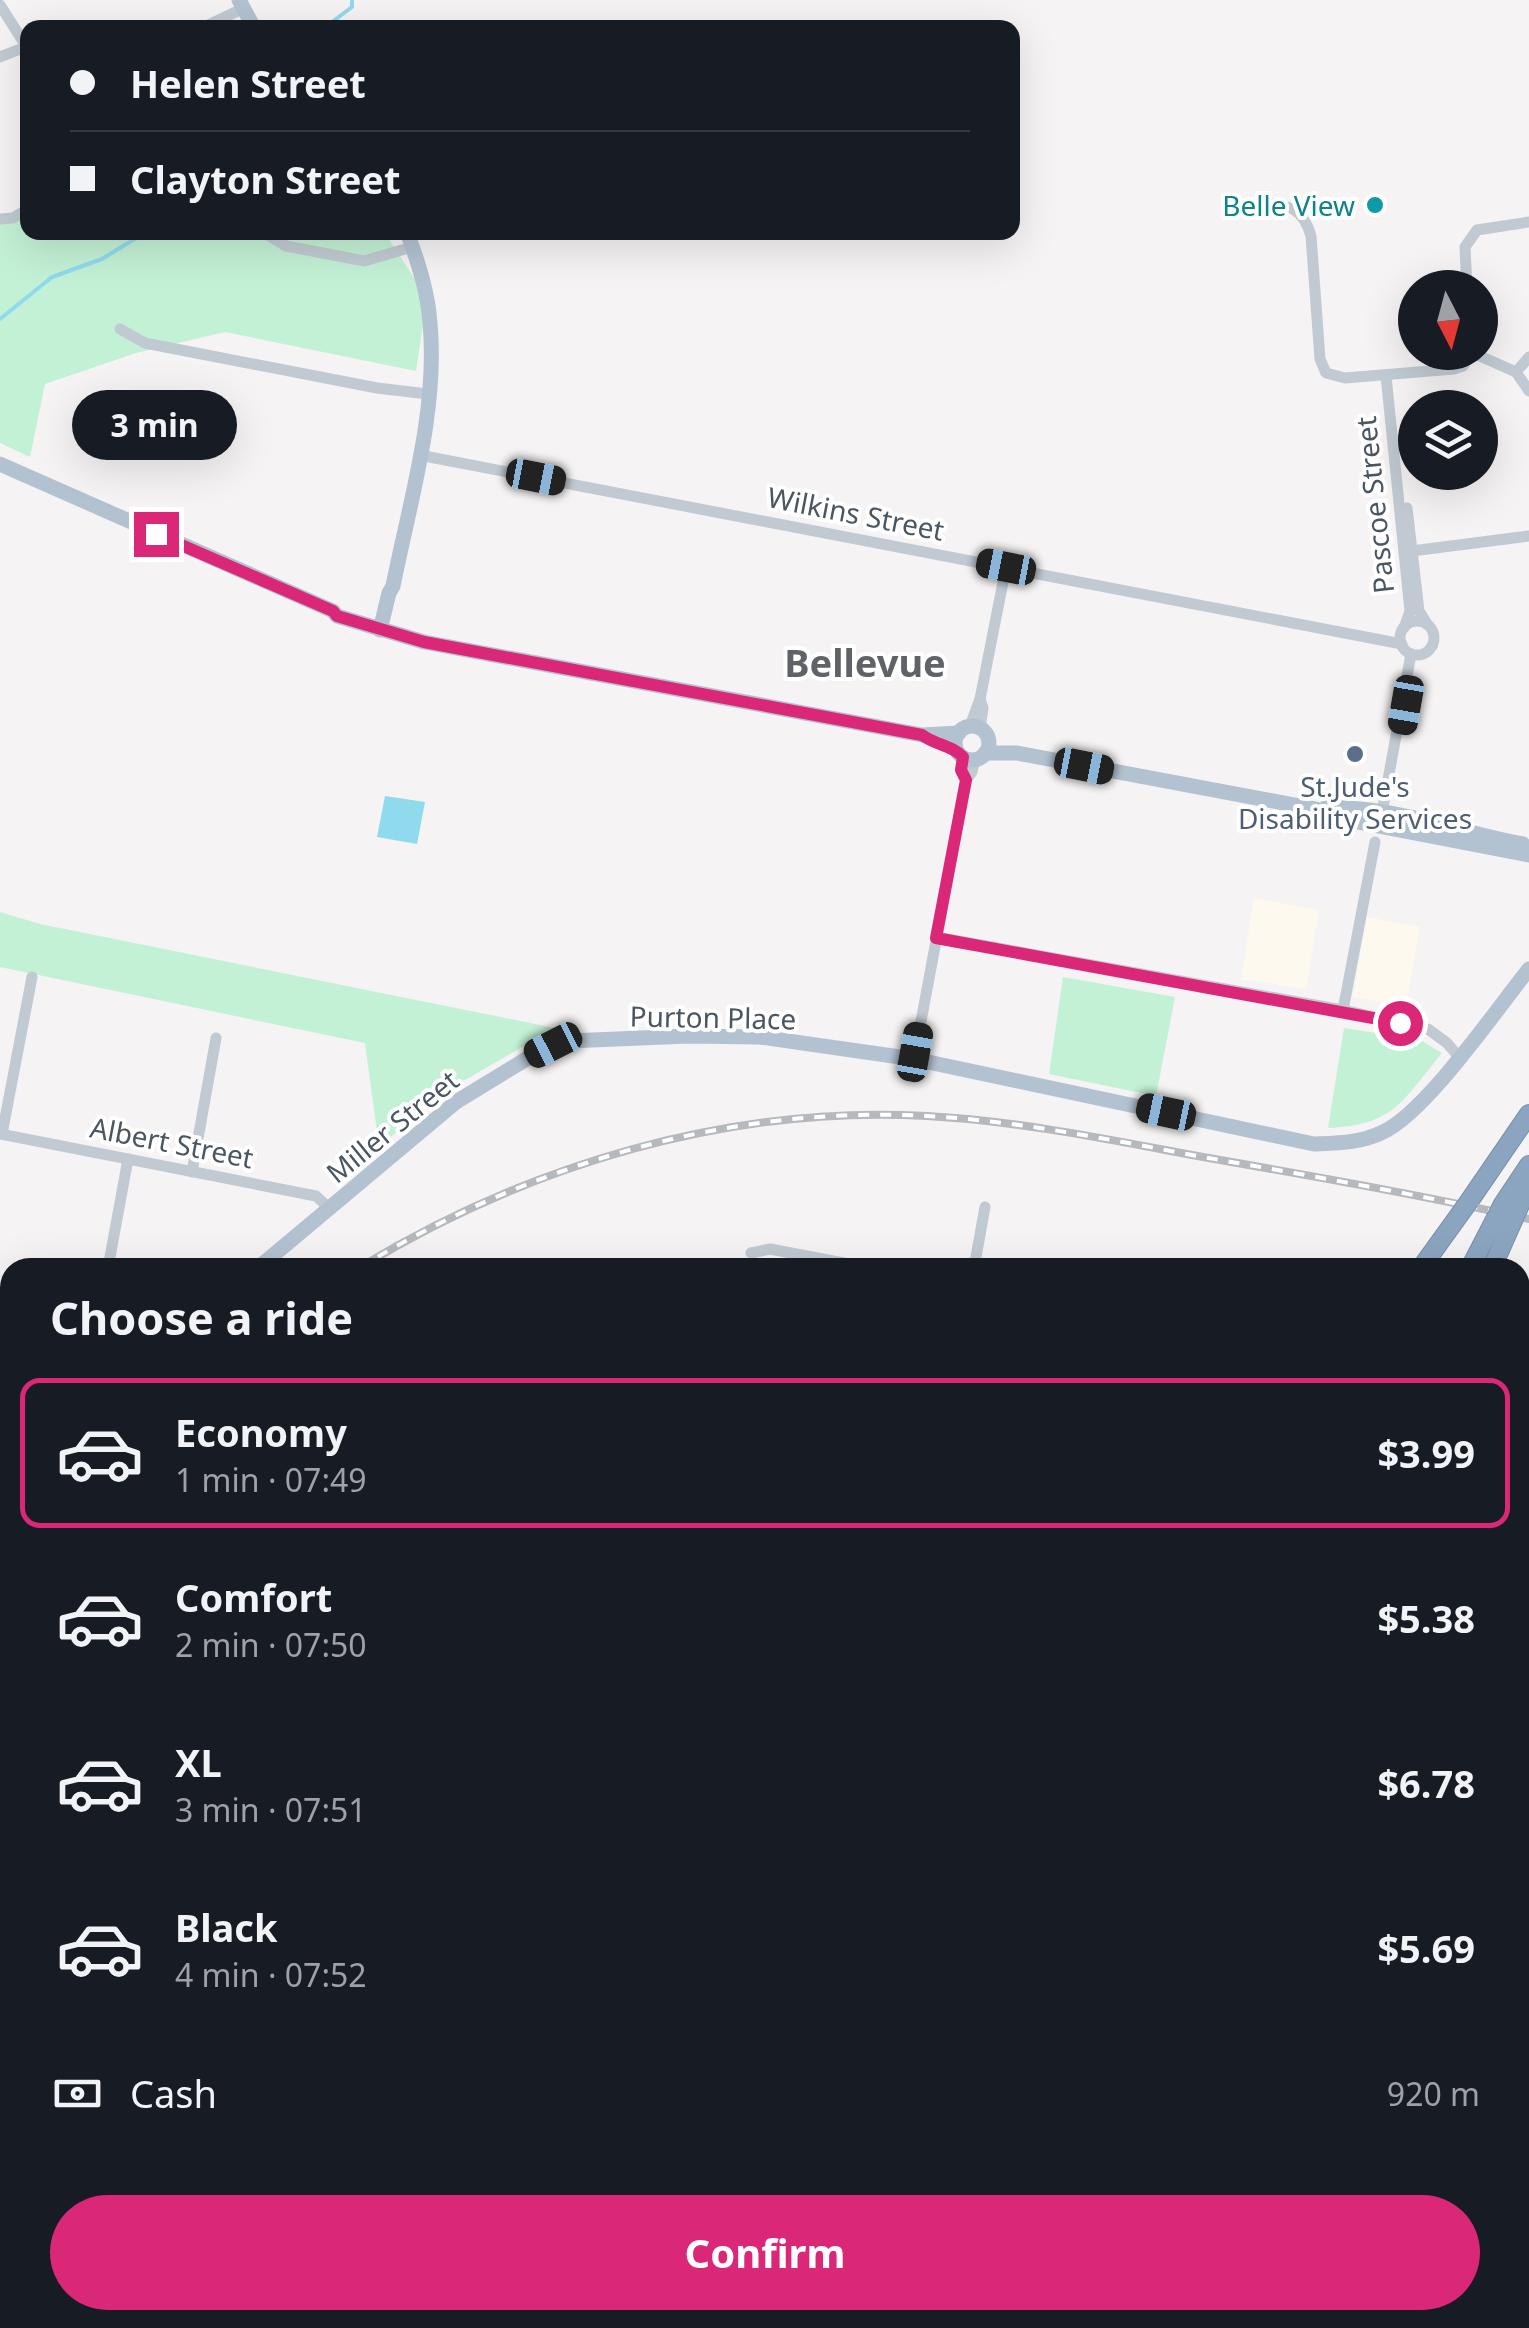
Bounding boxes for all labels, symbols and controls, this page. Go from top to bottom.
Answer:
text: Helen Street [130,57,366,109]
text: Clayton Street [130,153,401,205]
place label: Belle View [1222,186,1355,224]
marker: Belle View [1364,194,1386,216]
north arrow [1398,270,1498,370]
map controls [1398,270,1498,490]
callout: 3 min [74,389,238,459]
button: layers [1398,390,1498,490]
text: 3 min [110,403,199,446]
street label: Pascoe Street [1346,415,1402,595]
car [504,457,568,497]
street label: Wilkins Street [765,477,947,549]
route end [134,512,179,557]
car [974,547,1038,587]
district label: Bellevue [784,636,946,688]
car [1386,673,1426,737]
marker: St.Jude's Disability Services [1344,743,1366,765]
car [1052,746,1116,786]
place label: St.Jude's Disability Services [1238,767,1472,837]
street label: Purton Place [629,997,797,1037]
route start [1378,1001,1423,1046]
car [519,1018,587,1072]
car [895,1020,935,1084]
street label: Miller Street [318,1061,466,1191]
car [1134,1091,1198,1133]
street label: Albert Street [87,1108,257,1176]
text: Choose a ride [50,1287,353,1348]
text: Economy [175,1406,347,1458]
icon: car [55,1408,145,1498]
text: $3.99 [1377,1427,1475,1479]
text: 1 min · 07:49 [175,1458,367,1501]
text: Comfort [175,1571,332,1623]
icon: car [55,1573,145,1663]
text: $5.38 [1377,1592,1475,1644]
text: 2 min · 07:50 [175,1623,367,1666]
text: XL [175,1736,222,1788]
icon: car [55,1738,145,1828]
text: $6.78 [1377,1757,1475,1809]
text: 3 min · 07:51 [175,1788,367,1831]
text: Black [175,1901,278,1953]
icon: car [55,1903,145,1993]
text: $5.69 [1377,1922,1475,1974]
text: 4 min · 07:52 [175,1953,367,1996]
icon: cash [50,2066,105,2121]
text: Cash [130,2067,217,2119]
text: 920 m [1387,2072,1480,2115]
button: Confirm [50,2195,1480,2310]

